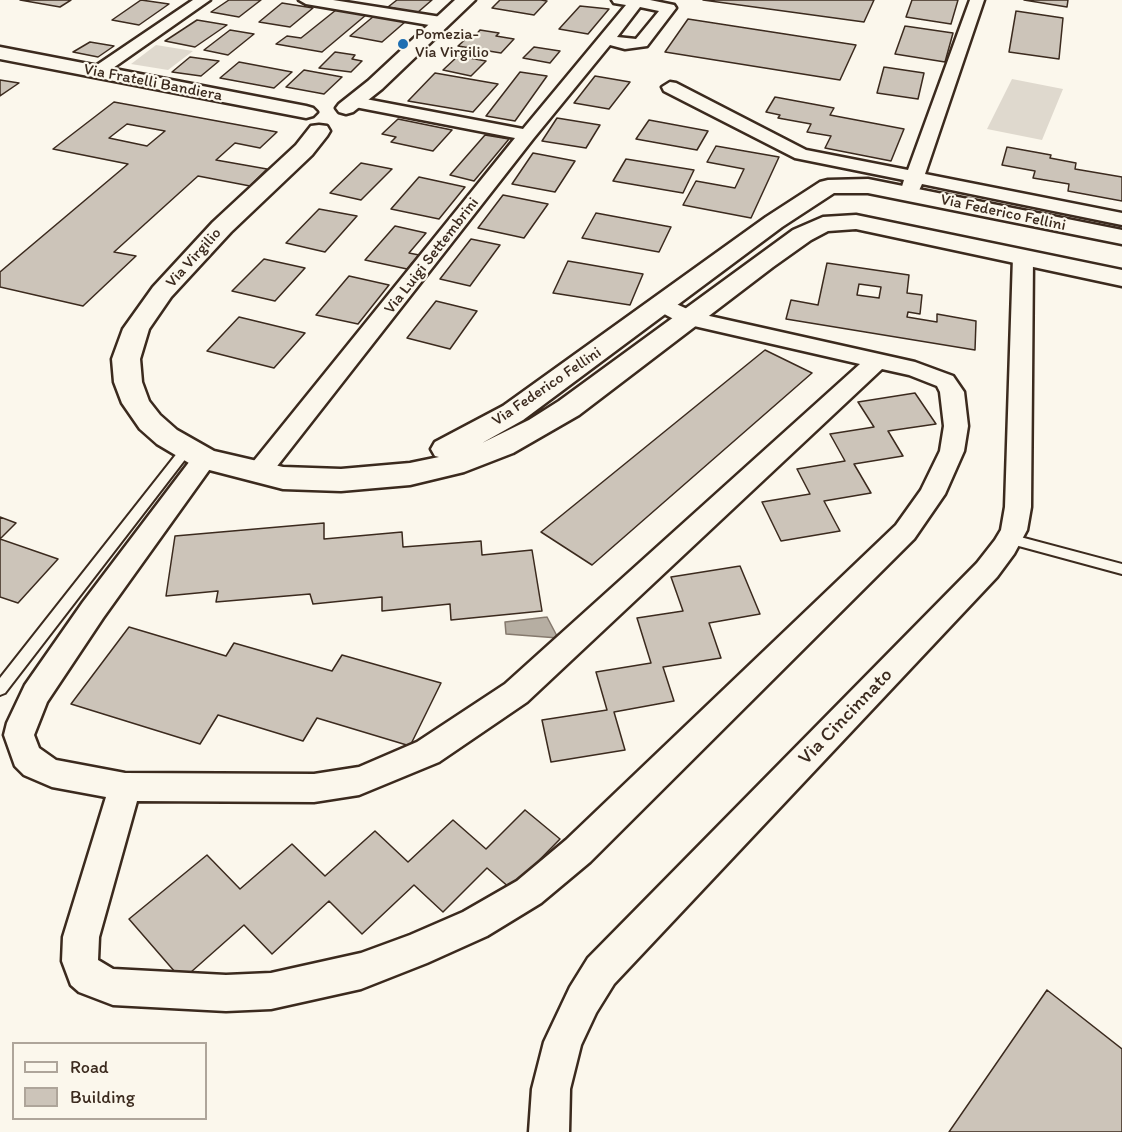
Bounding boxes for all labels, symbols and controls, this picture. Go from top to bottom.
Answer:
place label: Pomezia- Via Virgilio [415,25,489,63]
marker: Pomezia- Via Virgilio [396,37,410,51]
street label: Via Fratelli Bandiera [82,60,224,106]
street label: Via Federico Fellini [939,190,1067,236]
street label: Via Luigi Settembrini [381,194,483,318]
street label: Via Virgilio [162,224,226,292]
street label: Via Federico Fellini [489,343,605,431]
street label: Via Cincinnato [794,664,898,770]
legend [12,1042,207,1120]
text: Road [70,1056,109,1078]
text: Building [70,1086,135,1108]

